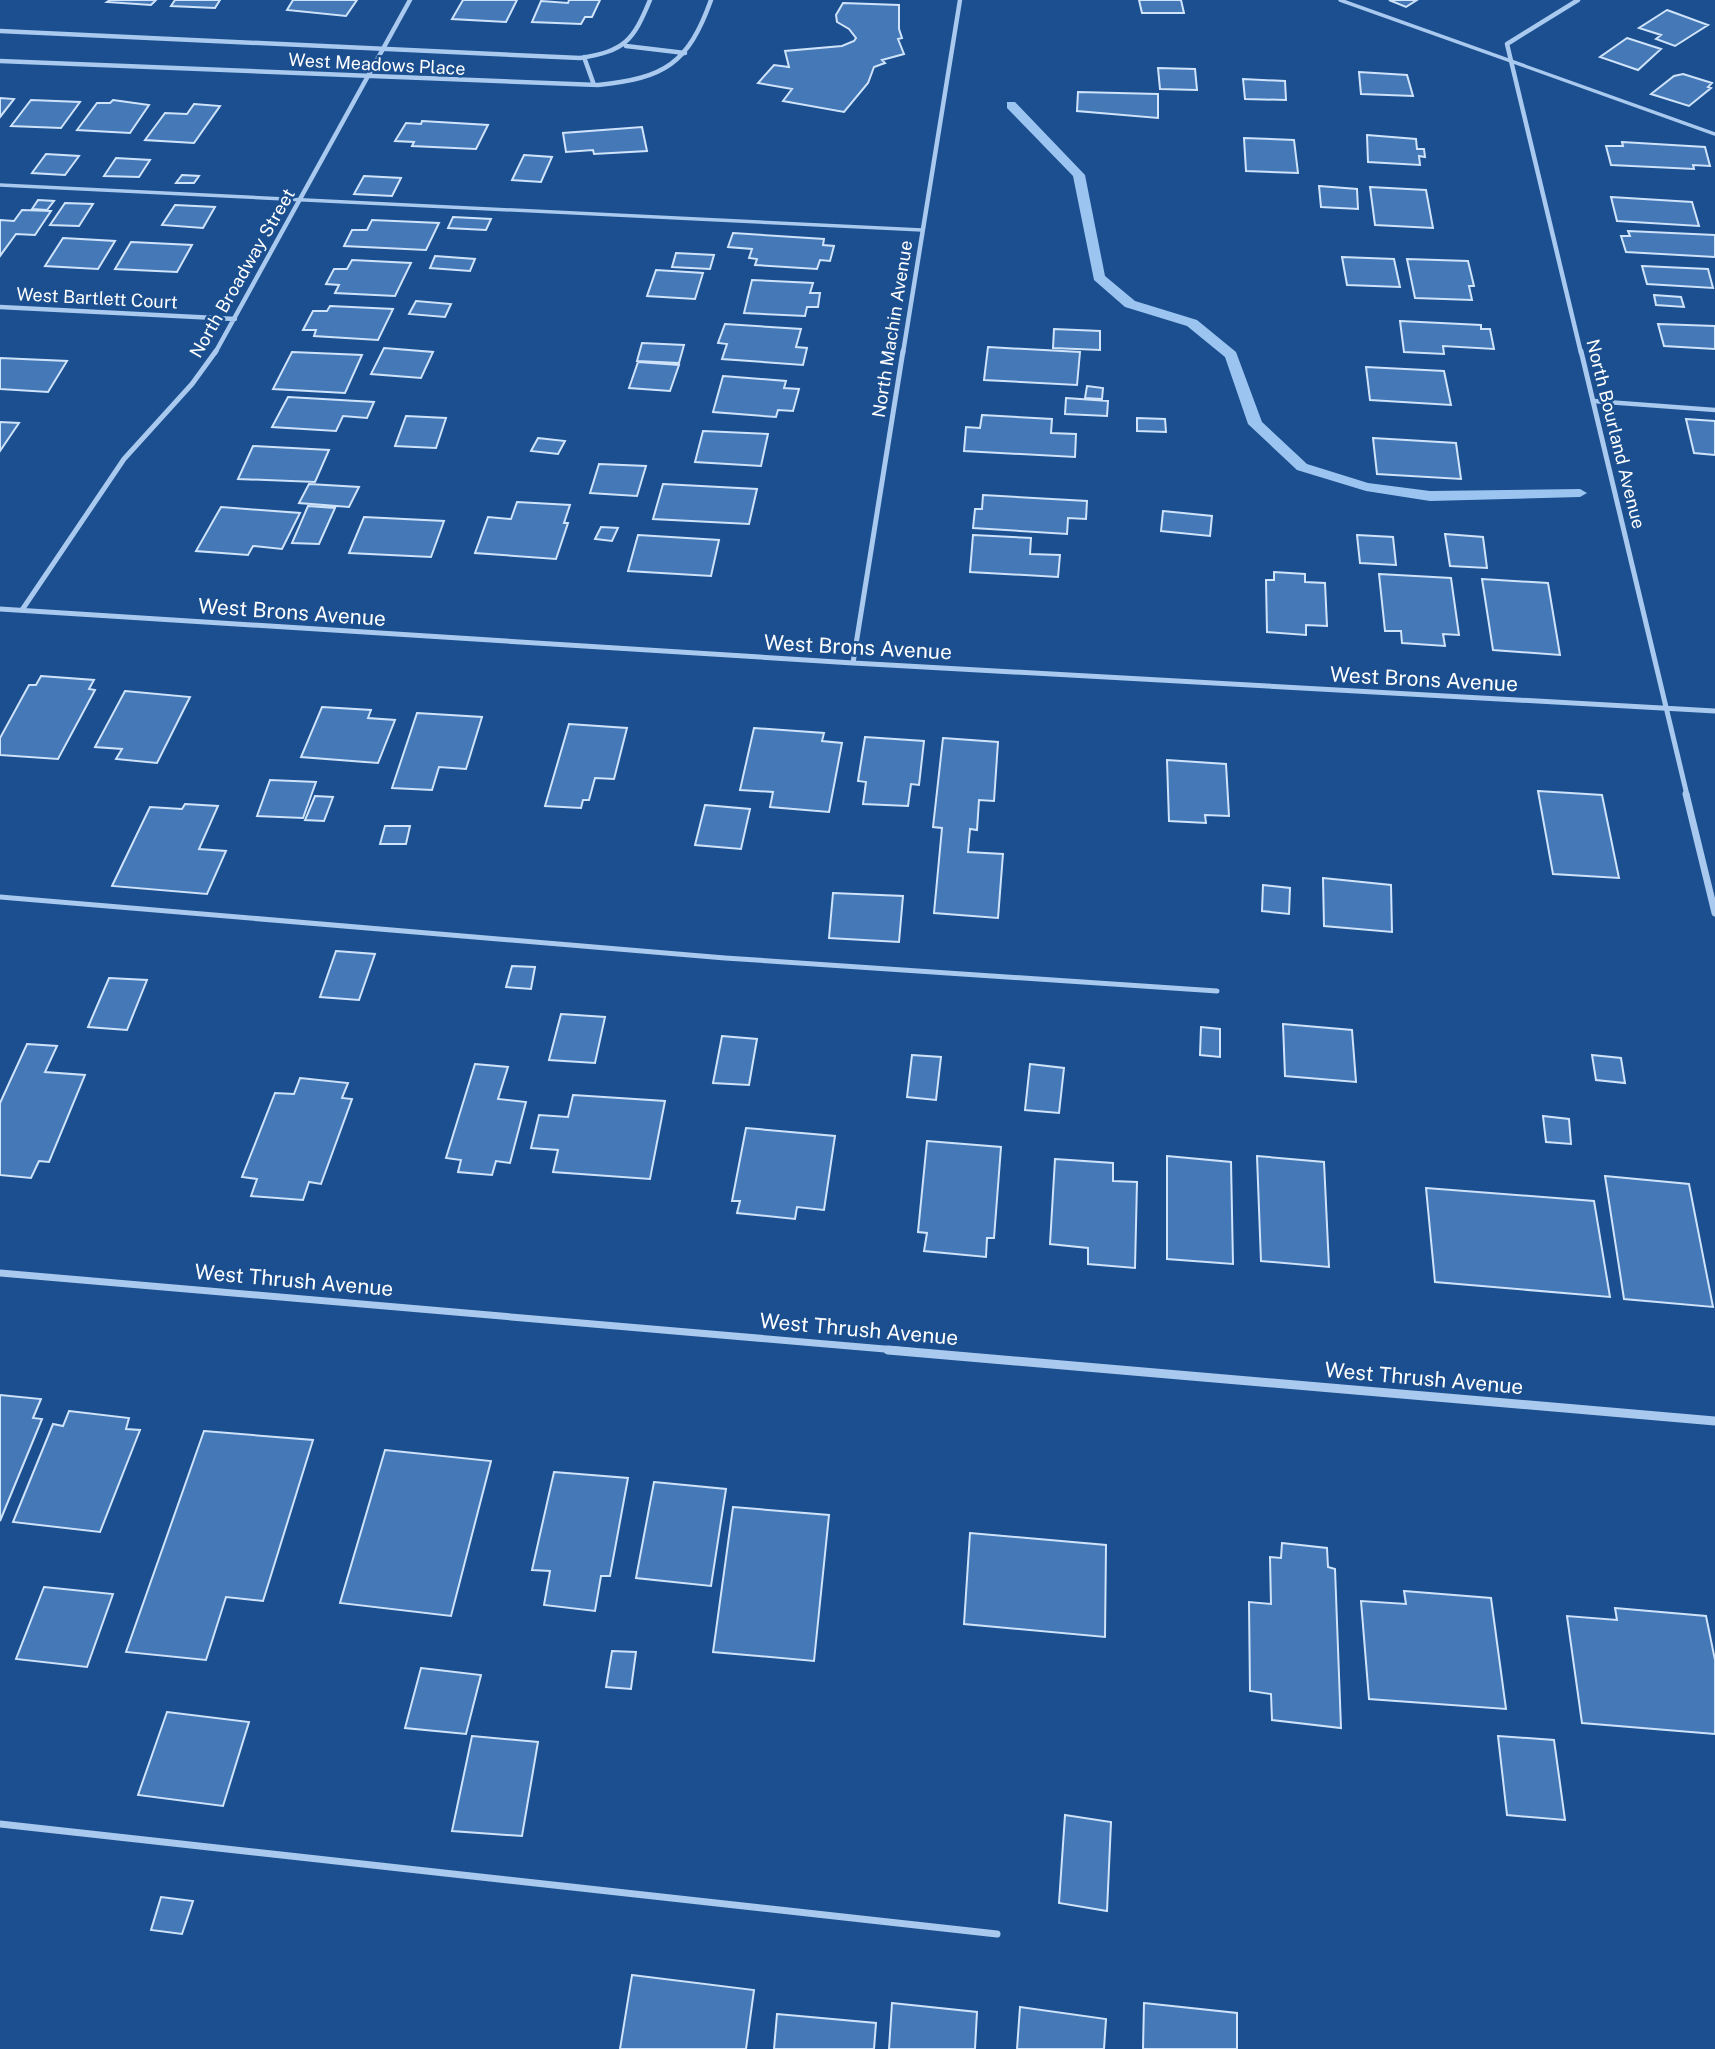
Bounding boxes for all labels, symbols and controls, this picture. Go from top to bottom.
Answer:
street label: West Meadows Place [288,49,466,79]
street label: North Broadway Street [185,185,299,361]
street label: North Machin Avenue [868,239,916,419]
street label: West Bartlett Court [16,283,178,313]
street label: North Bourland Avenue [1582,337,1650,531]
street label: West Brons Avenue [197,593,387,631]
street label: West Brons Avenue [763,630,953,664]
street label: West Brons Avenue [1329,662,1519,696]
street label: West Thrush Avenue [194,1259,394,1301]
street label: West Thrush Avenue [759,1308,959,1350]
street label: West Thrush Avenue [1324,1357,1524,1399]

